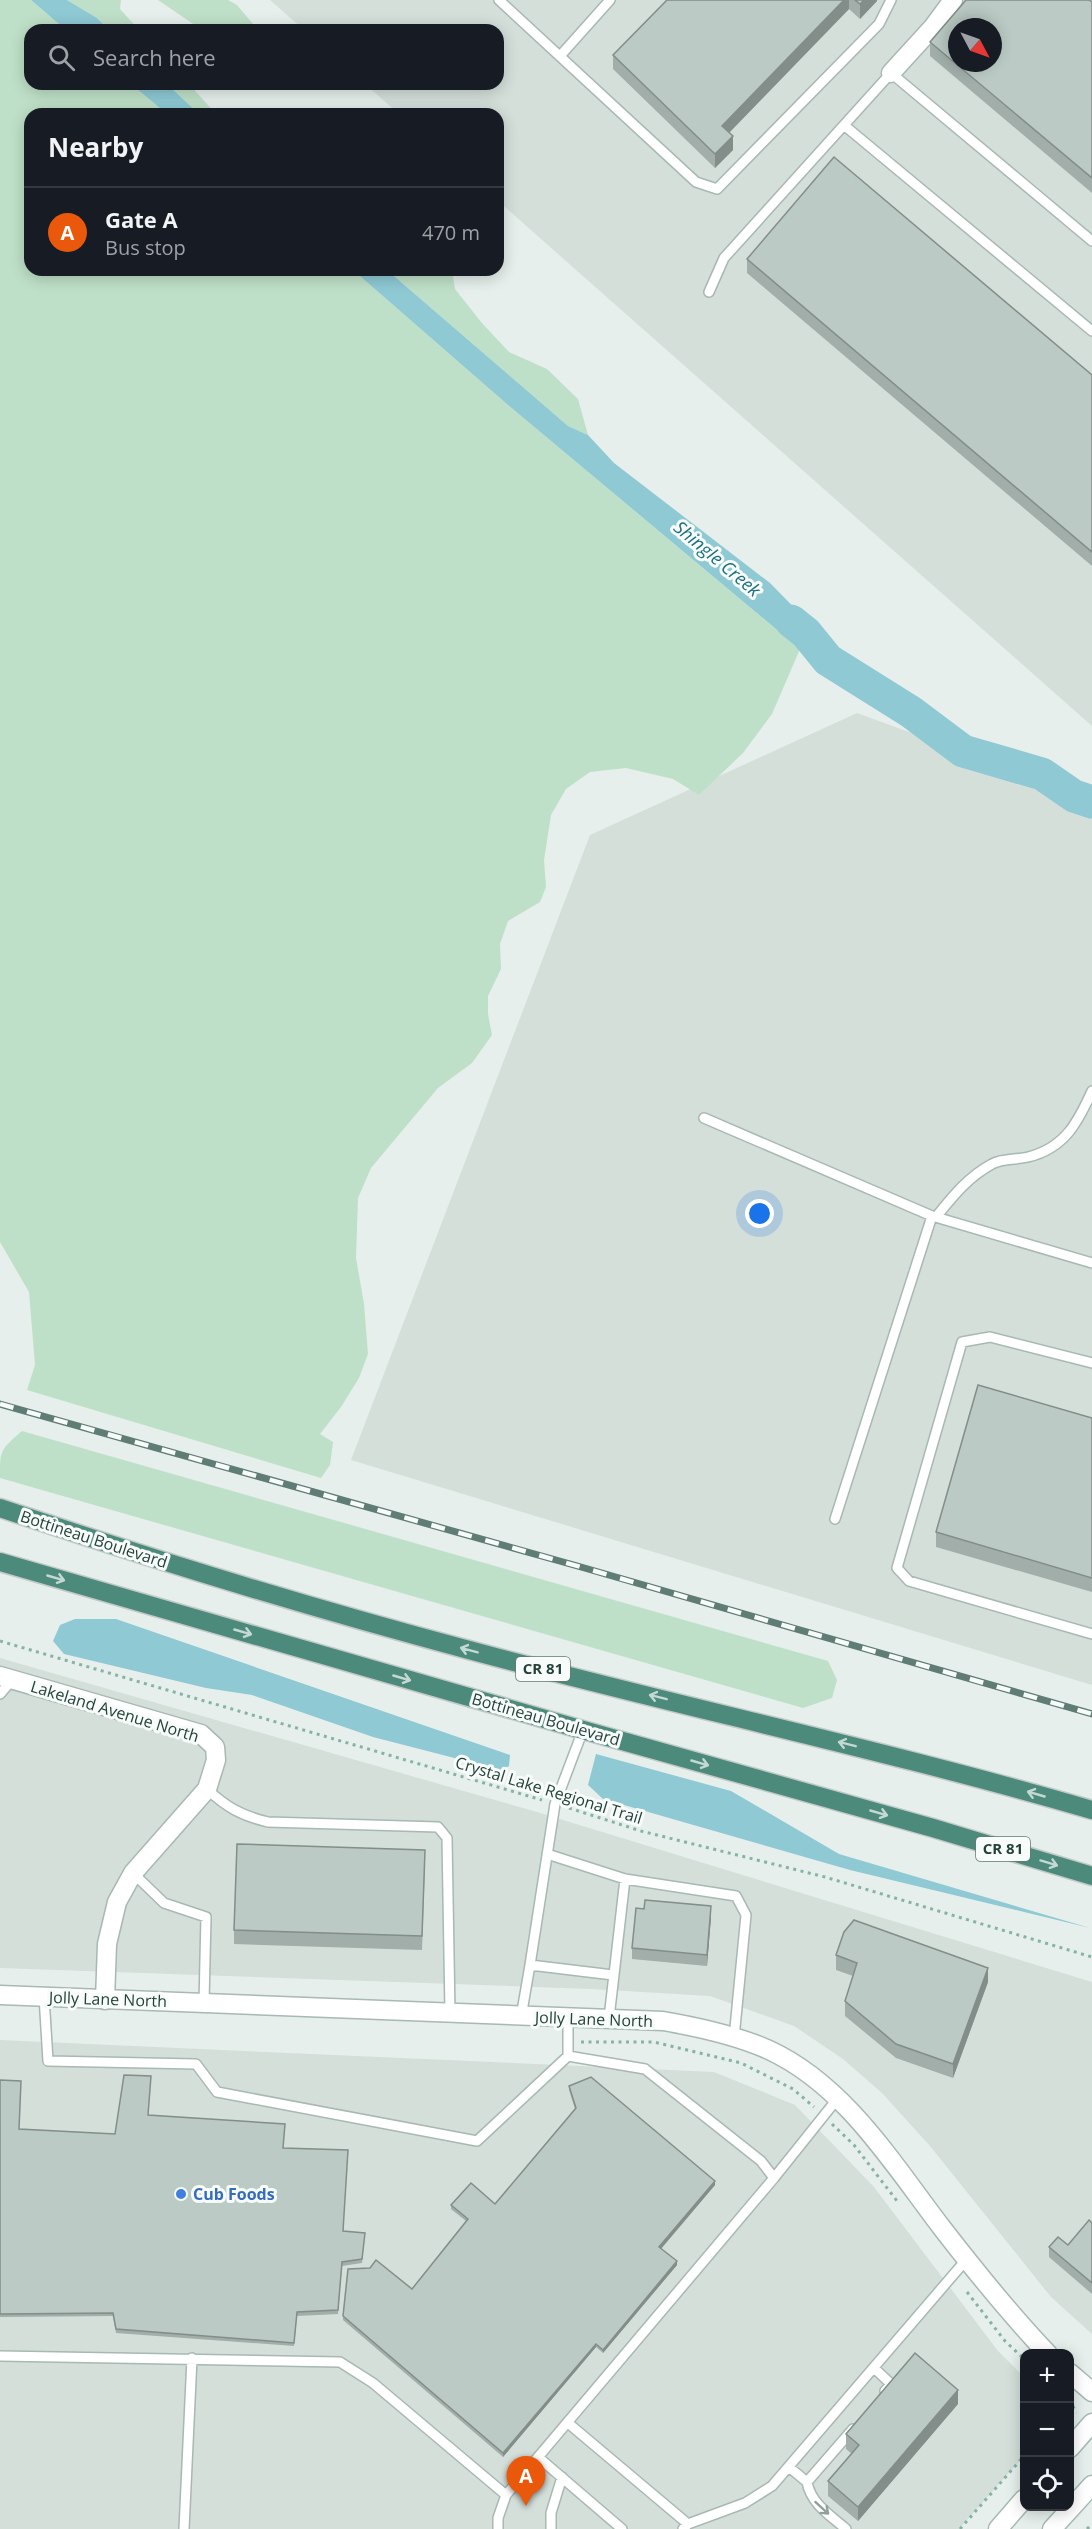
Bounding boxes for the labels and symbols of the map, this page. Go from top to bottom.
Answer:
north arrow [948,18,1002,72]
water label: Shingle Creek [669,515,767,602]
your location [745,1199,774,1228]
street label: Bottineau Boulevard [18,1505,170,1573]
one-way arrow [46,1573,65,1584]
one-way arrow [234,1627,253,1638]
one-way arrow [460,1644,479,1656]
road number: CR 81 [516,1657,570,1681]
one-way arrow [392,1673,411,1684]
street label: Lakeland Avenue North [28,1675,202,1747]
street label: Bottineau Boulevard [469,1687,623,1751]
one-way arrow [649,1691,668,1703]
one-way arrow [838,1738,857,1750]
street label: Crystal Lake Regional Trail [453,1751,645,1829]
one-way arrow [690,1758,709,1769]
one-way arrow [1027,1788,1046,1799]
one-way arrow [870,1808,889,1819]
road number: CR 81 [976,1837,1030,1861]
one-way arrow [1040,1858,1059,1869]
street label: Jolly Lane North [47,1986,167,2012]
street label: Jolly Lane North [533,2006,653,2032]
place label: Cub Foods [193,2183,275,2205]
marker: Cub Foods [174,2187,188,2201]
pin: A [506,2456,546,2506]
one-way arrow [815,2501,830,2515]

